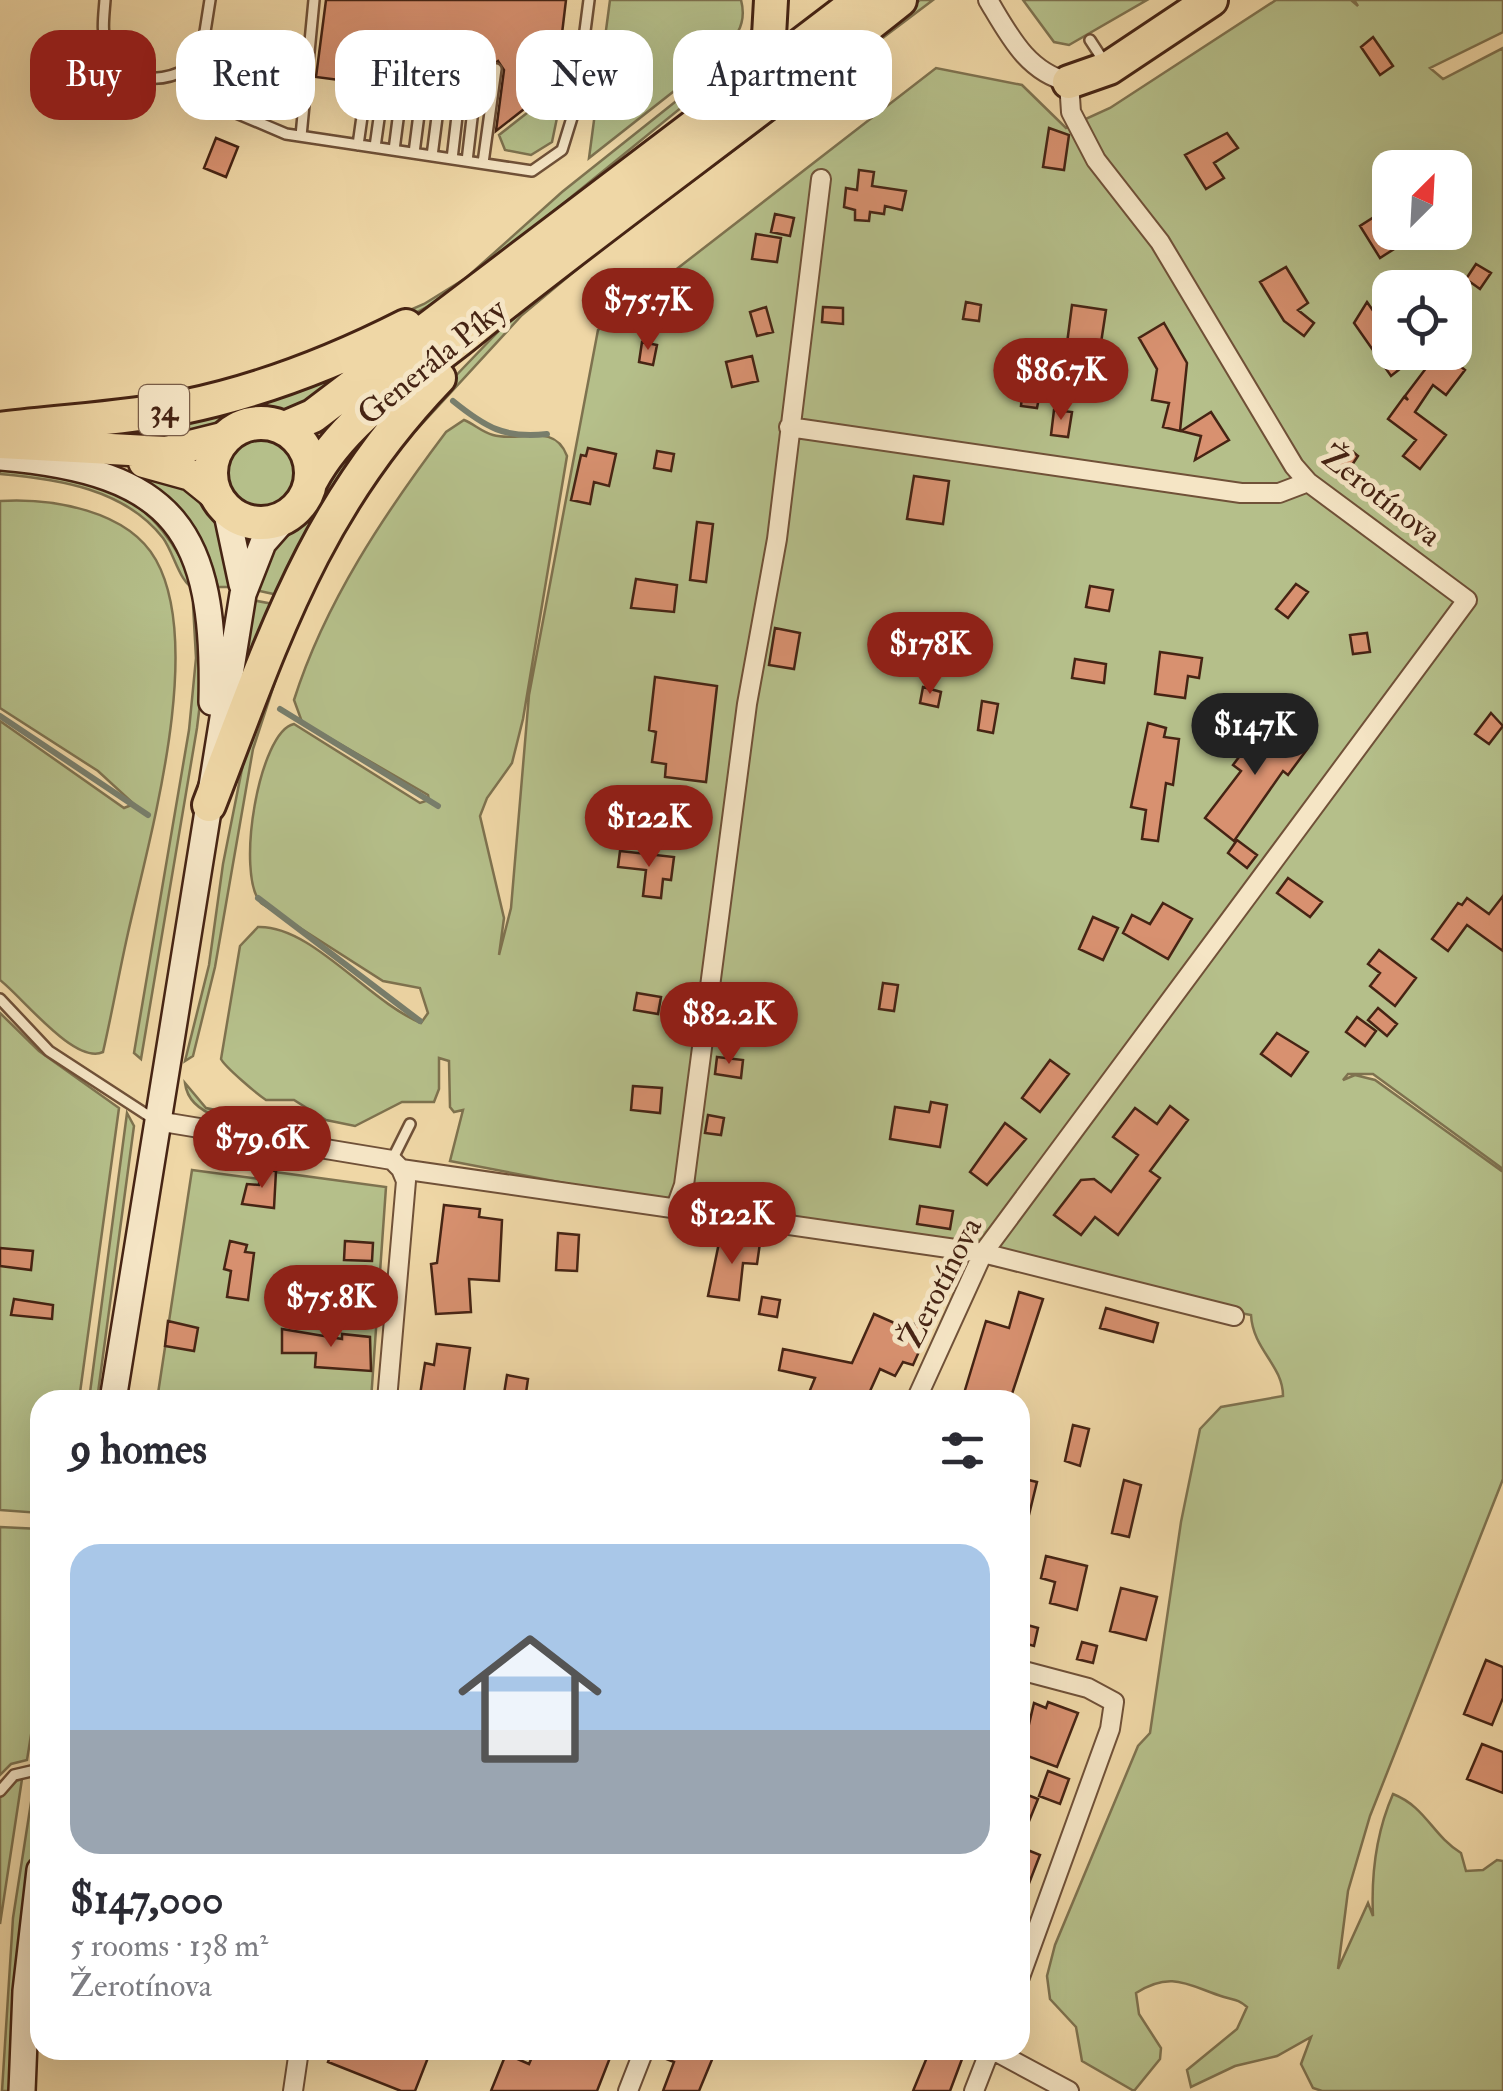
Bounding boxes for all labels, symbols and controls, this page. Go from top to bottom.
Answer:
chip: Buy [30,30,156,120]
chip: Rent [176,30,315,120]
chip: Filters [335,30,496,120]
chip: New [516,30,653,120]
chip: Apartment [673,30,892,120]
north arrow [1372,150,1472,250]
map controls [1372,150,1472,370]
pin: $75.7K [567,268,729,353]
button: locate [1372,270,1472,370]
text: $75.7K [604,280,692,320]
street label: Generála Píky [350,289,515,434]
pin: $86.7K [980,338,1142,423]
text: $86.7K [1015,350,1107,390]
road number: 34 [139,385,189,435]
street label: Žerotínova [1313,436,1450,556]
pin: $178K [860,612,1000,697]
text: $178K [889,624,971,664]
pin: $147K [1185,693,1325,778]
text: $147K [1213,705,1297,745]
pin: $122K [579,785,719,870]
text: $122K [607,797,691,837]
pin: $82.2K [648,982,810,1067]
text: $82.2K [682,994,776,1034]
pin: $79.6K [181,1106,343,1191]
text: $79.6K [215,1118,309,1158]
pin: $122K [662,1182,802,1267]
text: $122K [690,1194,774,1234]
street label: Žerotínova [890,1210,991,1355]
pin: $75.8K [250,1265,412,1350]
text: $75.8K [286,1277,376,1317]
icon: filters [935,1423,990,1478]
text: 9 homes [70,1424,207,1476]
icon: home [440,1609,620,1789]
text: $147,000 [70,1874,223,1926]
text: 5 rooms · 138 m² [70,1926,268,1966]
text: Žerotínova [70,1966,212,2006]

